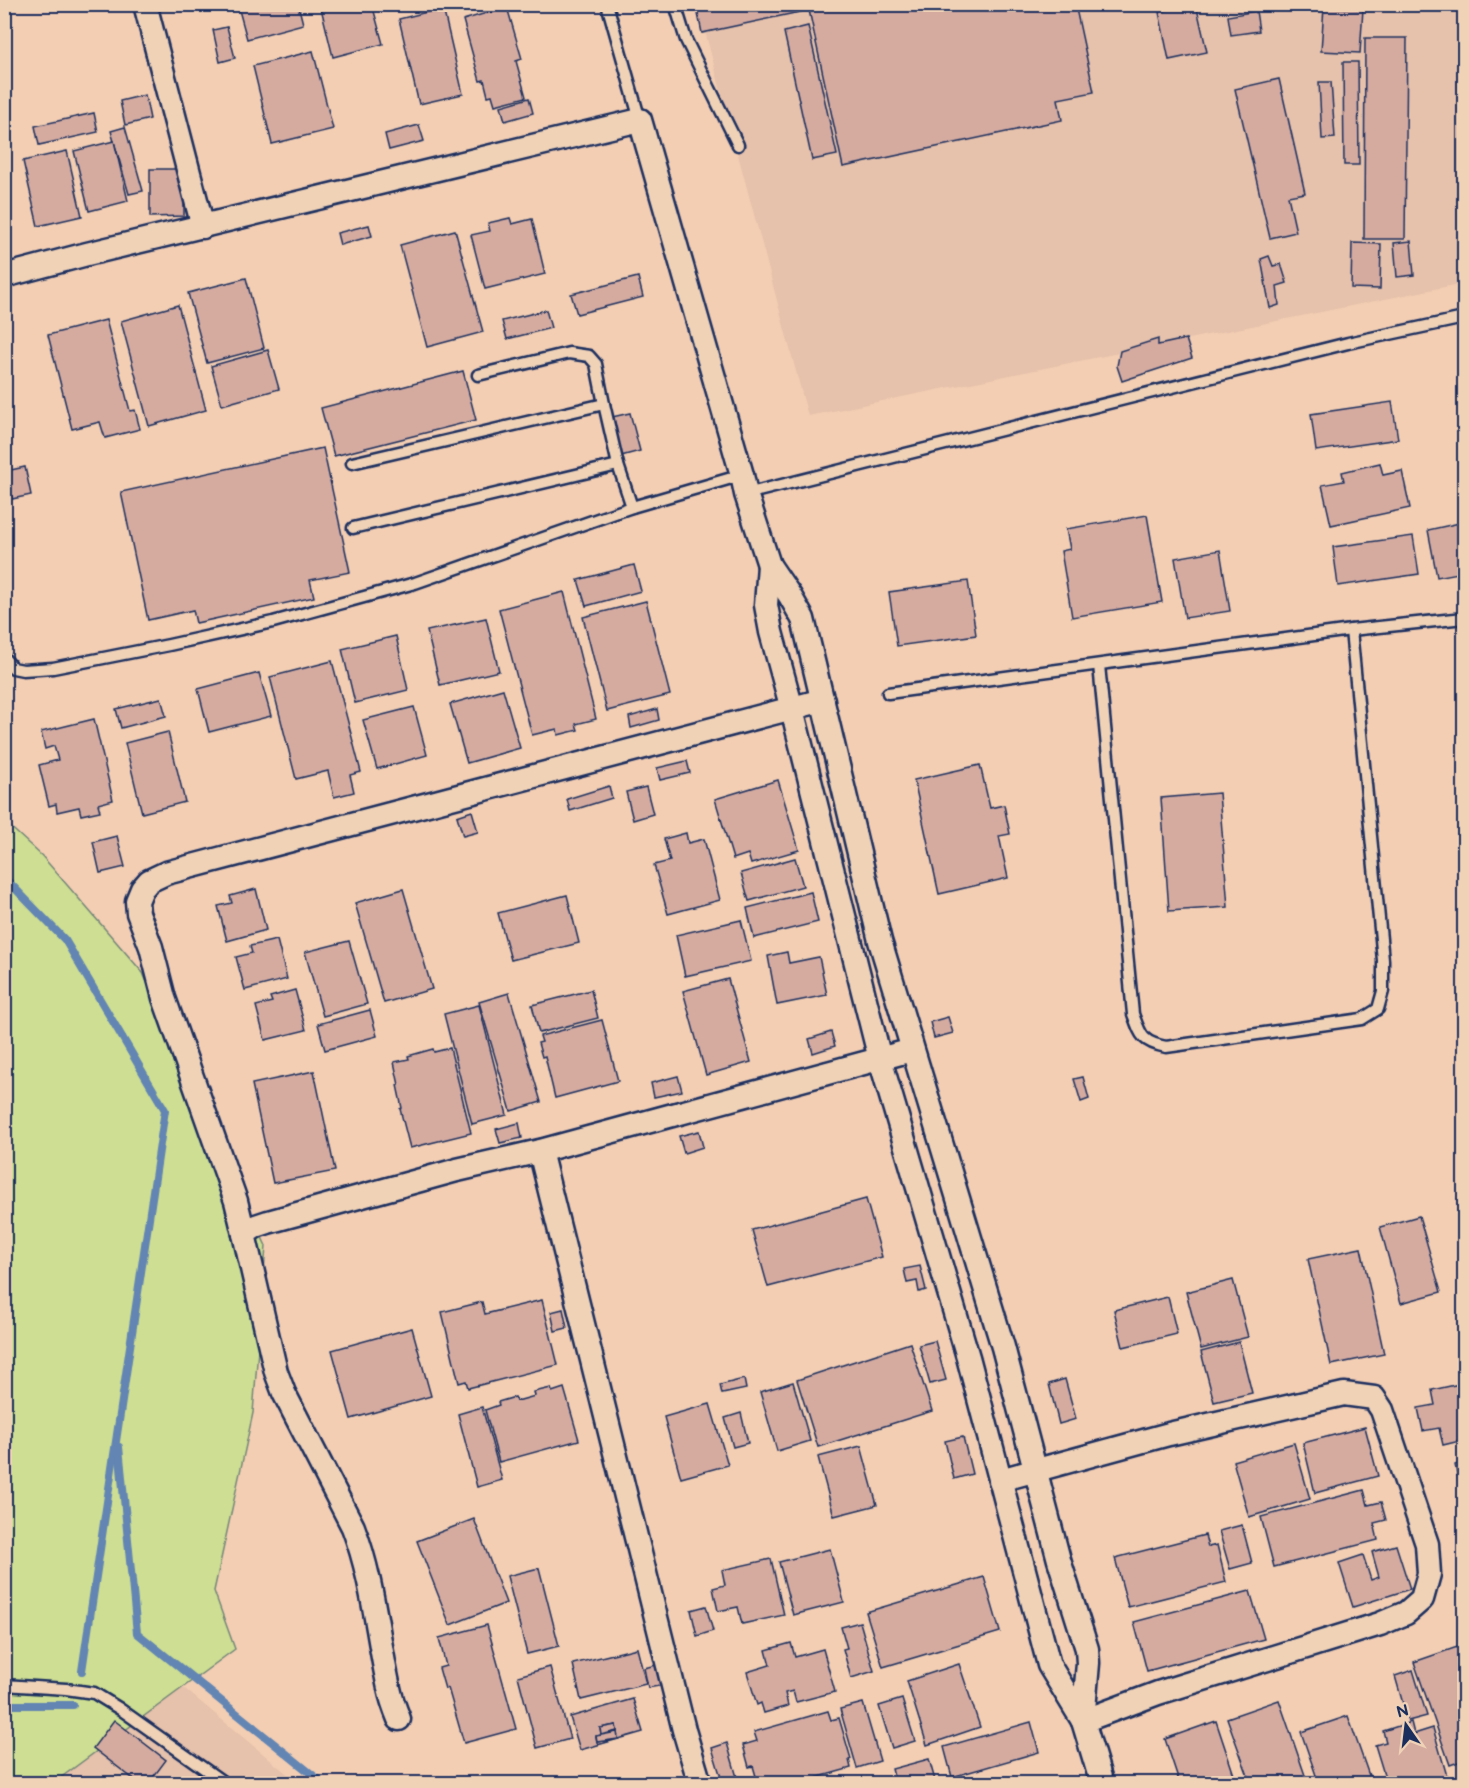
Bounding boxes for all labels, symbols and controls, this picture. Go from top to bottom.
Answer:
north arrow [1376,1695,1436,1755]
text: N [1395,1701,1411,1723]

